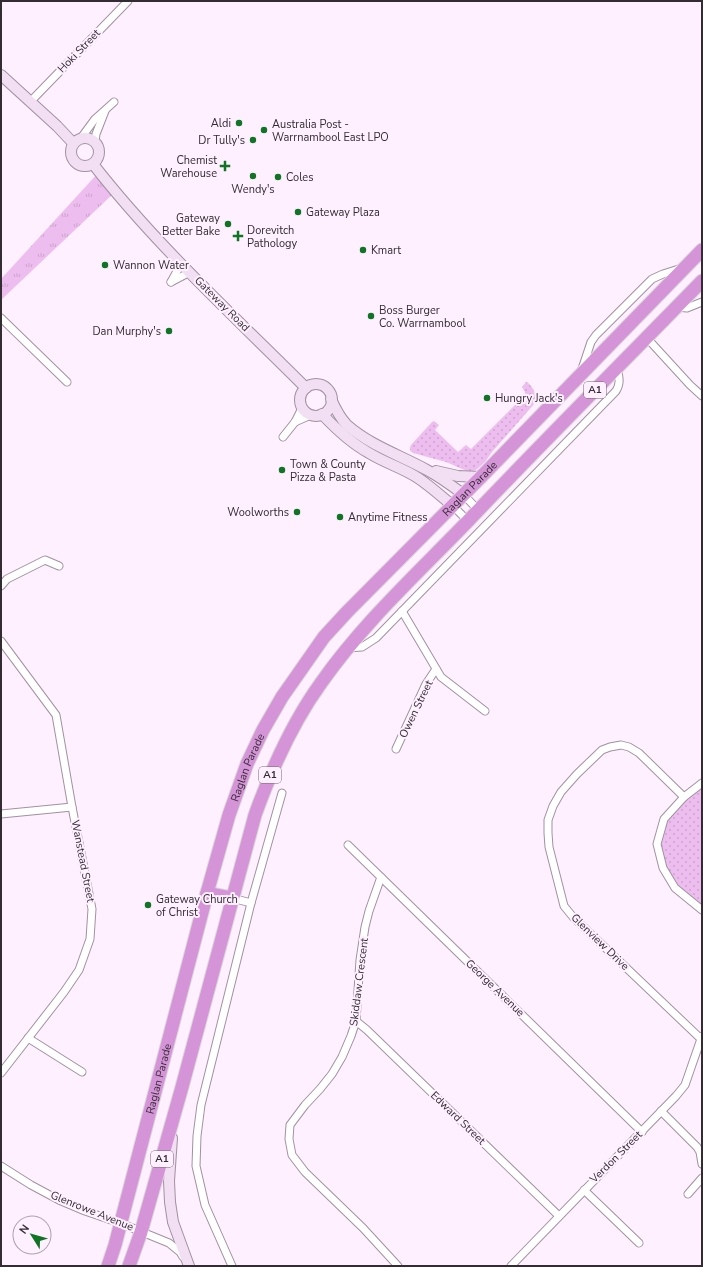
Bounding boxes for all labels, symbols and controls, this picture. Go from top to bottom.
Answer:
street label: Hoki Street [54,26,104,76]
place label: Aldi [211,116,231,131]
place label: Australia Post - Warrnambool East LPO [272,117,389,145]
marker: Aldi [234,118,244,128]
marker: Australia Post - Warrnambool East LPO [259,125,269,135]
place label: Dr Tully's [198,133,245,148]
marker: Dr Tully's [248,135,258,145]
place label: Chemist Warehouse [160,153,217,181]
marker: Chemist Warehouse [220,161,230,171]
place label: Coles [286,170,313,185]
marker: Wendy's [248,171,258,181]
marker: Coles [273,172,283,182]
place label: Wendy's [231,182,275,197]
place label: Gateway Plaza [306,205,380,220]
marker: Gateway Plaza [293,207,303,217]
place label: Gateway Better Bake [162,211,220,239]
marker: Gateway Better Bake [223,219,233,229]
place label: Dorevitch Pathology [247,223,298,251]
marker: Dorevitch Pathology [232,230,244,242]
place label: Kmart [371,243,401,258]
marker: Kmart [358,245,368,255]
place label: Wannon Water [113,258,189,273]
marker: Wannon Water [100,260,110,270]
street label: Gateway Road [191,273,253,335]
place label: Boss Burger Co. Warrnambool [379,303,467,331]
marker: Boss Burger Co. Warrnambool [366,311,376,321]
place label: Dan Murphy's [92,324,161,339]
marker: Dan Murphy's [164,326,174,336]
road number: A1 [584,382,606,398]
place label: Hungry Jack's [495,391,563,406]
marker: Hungry Jack's [482,393,492,403]
place label: Town & County Pizza & Pasta [290,457,366,485]
street label: Raglan Parade [439,457,500,519]
marker: Town & County Pizza & Pasta [277,465,287,475]
place label: Woolworths [227,505,289,520]
marker: Woolworths [292,507,302,517]
place label: Anytime Fitness [348,510,428,525]
marker: Anytime Fitness [335,512,345,522]
street label: Owen Street [396,677,437,740]
street label: Raglan Parade [227,731,268,804]
road number: A1 [259,767,281,783]
street label: Wanstead Street [68,819,98,904]
place label: Gateway Church of Christ [156,892,238,920]
marker: Gateway Church of Christ [143,900,153,910]
street label: Glenview Drive [568,910,632,974]
street label: Skiddaw Crescent [346,937,372,1027]
street label: George Avenue [462,956,528,1020]
street label: Raglan Parade [142,1042,175,1116]
street label: Edward Street [427,1088,489,1148]
street label: Verdon Street [586,1127,646,1187]
road number: A1 [151,1151,173,1167]
street label: Glenrowe Avenue [48,1187,136,1235]
north arrow [12,1215,52,1255]
text: N [16,1221,33,1237]

